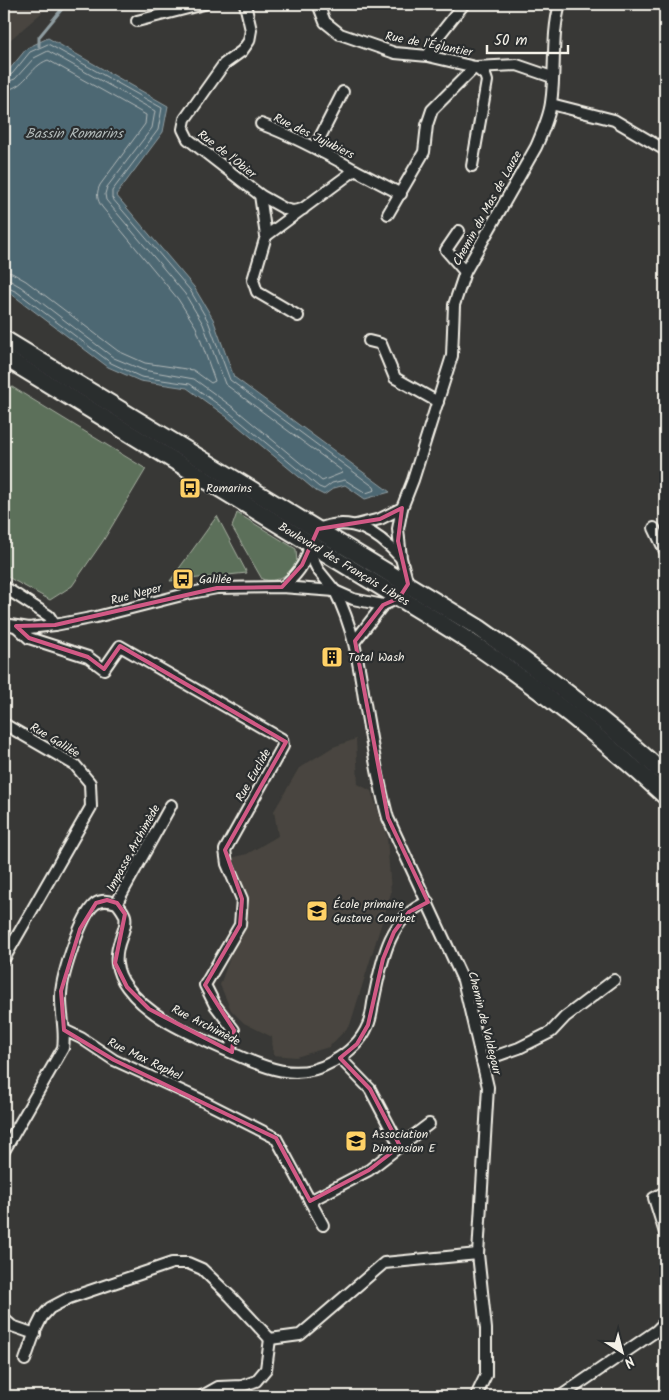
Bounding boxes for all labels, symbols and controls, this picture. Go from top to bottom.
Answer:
scale bar [487,22,568,54]
street label: Rue de l'Églantier [384,27,475,62]
text: 50 m [494,29,528,53]
street label: Rue des Jujubiers [270,109,358,164]
water label: Bassin Romarins [25,123,125,145]
street label: Rue de l'Obier [193,125,261,184]
street label: Chemin du Mas de Lauze [448,147,527,269]
bus stop icon: Romarins [178,476,202,500]
place label: Romarins [206,479,252,498]
street label: Boulevard des Français Libres [274,518,413,611]
bus stop icon: Galilée [171,567,195,591]
place label: Galilée [199,570,232,589]
street label: Rue Neper [109,578,165,610]
building icon: Total Wash [320,645,344,669]
place label: Total Wash [348,648,404,667]
street label: Rue Galilée [26,718,84,763]
street label: Rue Euclide [231,745,277,805]
street label: Impasse Archimède [102,801,166,895]
place label: École primaire Gustave Courbet [333,895,416,928]
school or university icon: École primaire Gustave Courbet [305,899,329,923]
street label: Chemin de Valdegour [462,969,507,1078]
street label: Rue Archimède [168,1000,244,1051]
street label: Rue Max Raphel [104,1033,185,1086]
place label: Association Dimension E [372,1125,437,1158]
school or university icon: Association Dimension E [344,1129,368,1153]
north arrow [596,1328,646,1378]
text: N [619,1350,639,1373]

